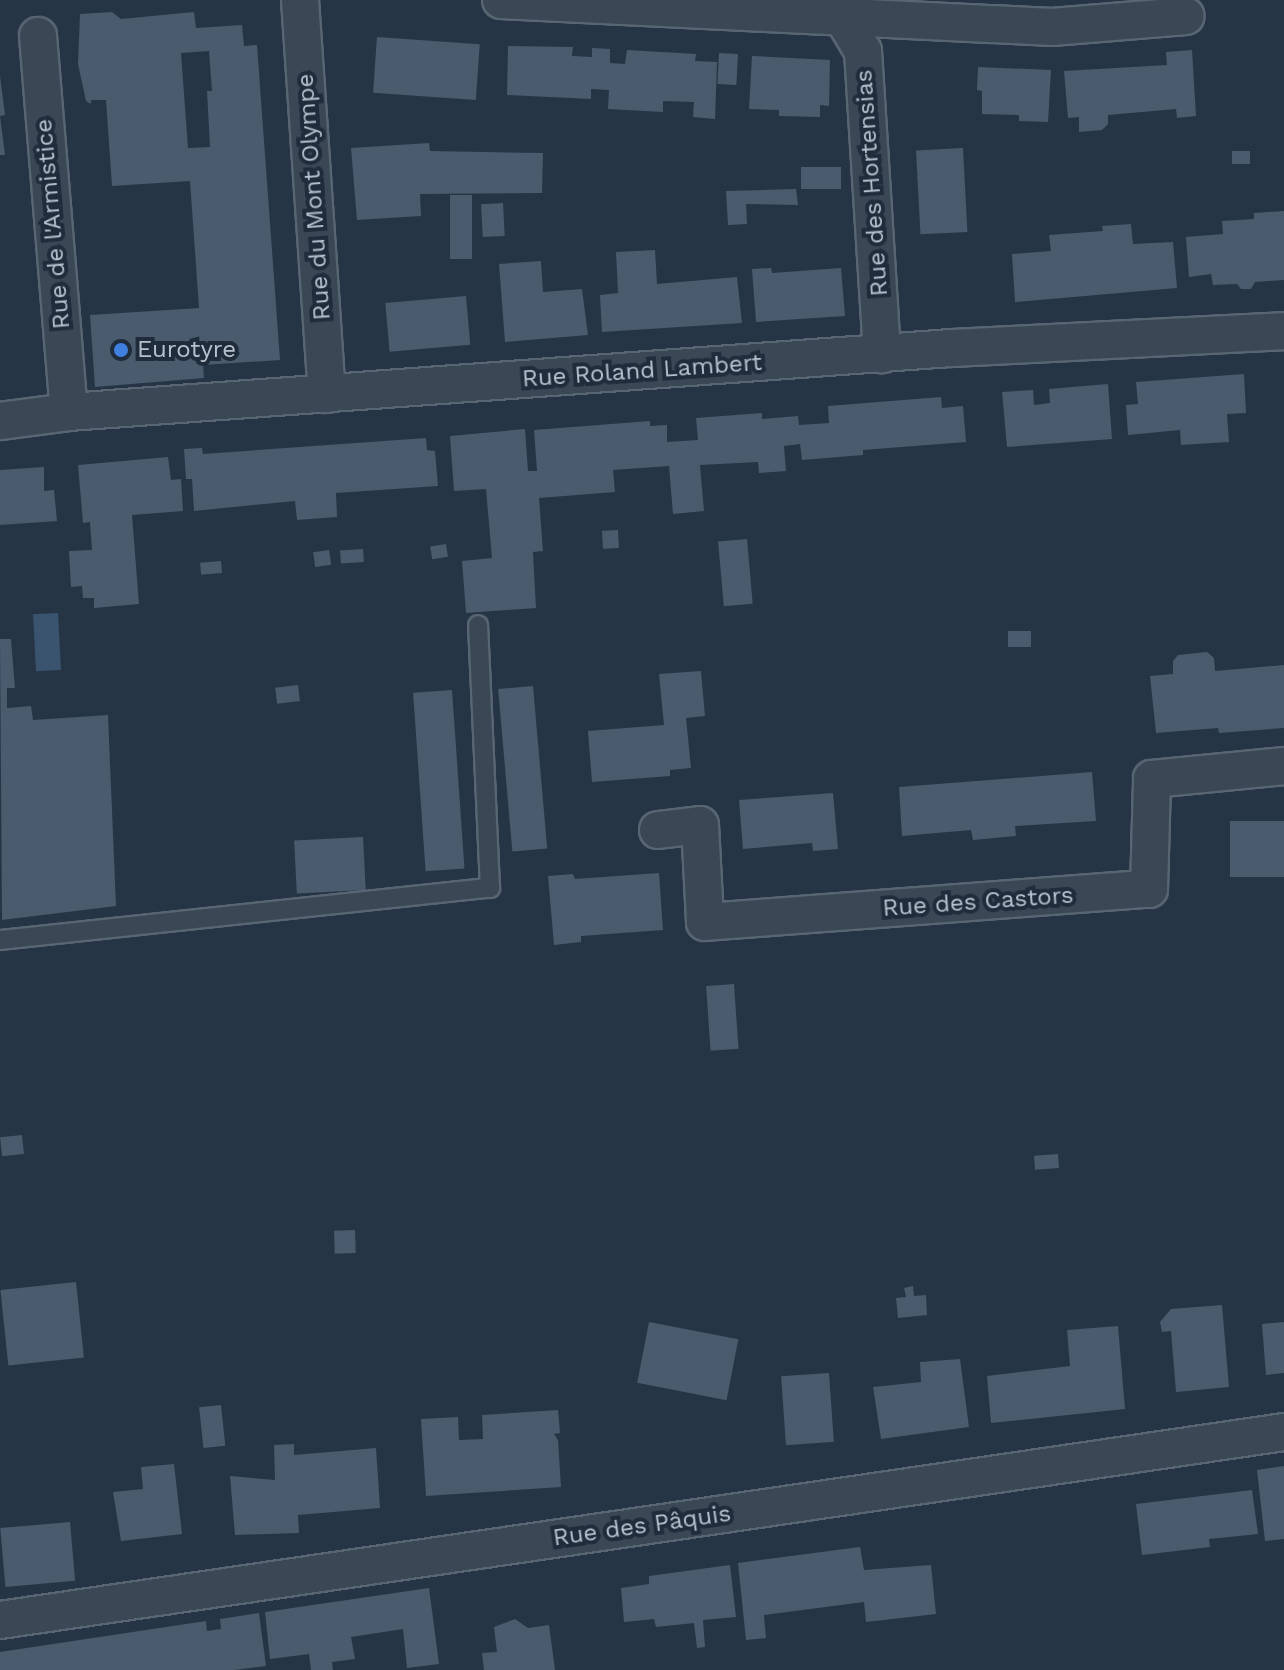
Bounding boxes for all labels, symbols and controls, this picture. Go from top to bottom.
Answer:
street label: Rue des Hortensias [850,69,894,297]
street label: Rue du Mont Olympe [291,73,337,321]
street label: Rue de l'Armistice [29,118,77,330]
place label: Eurotyre [137,336,236,364]
marker: Eurotyre [112,341,130,359]
street label: Rue Roland Lambert [521,348,763,394]
street label: Rue des Castors [882,881,1074,923]
street label: Rue des Pâquis [551,1499,733,1553]

